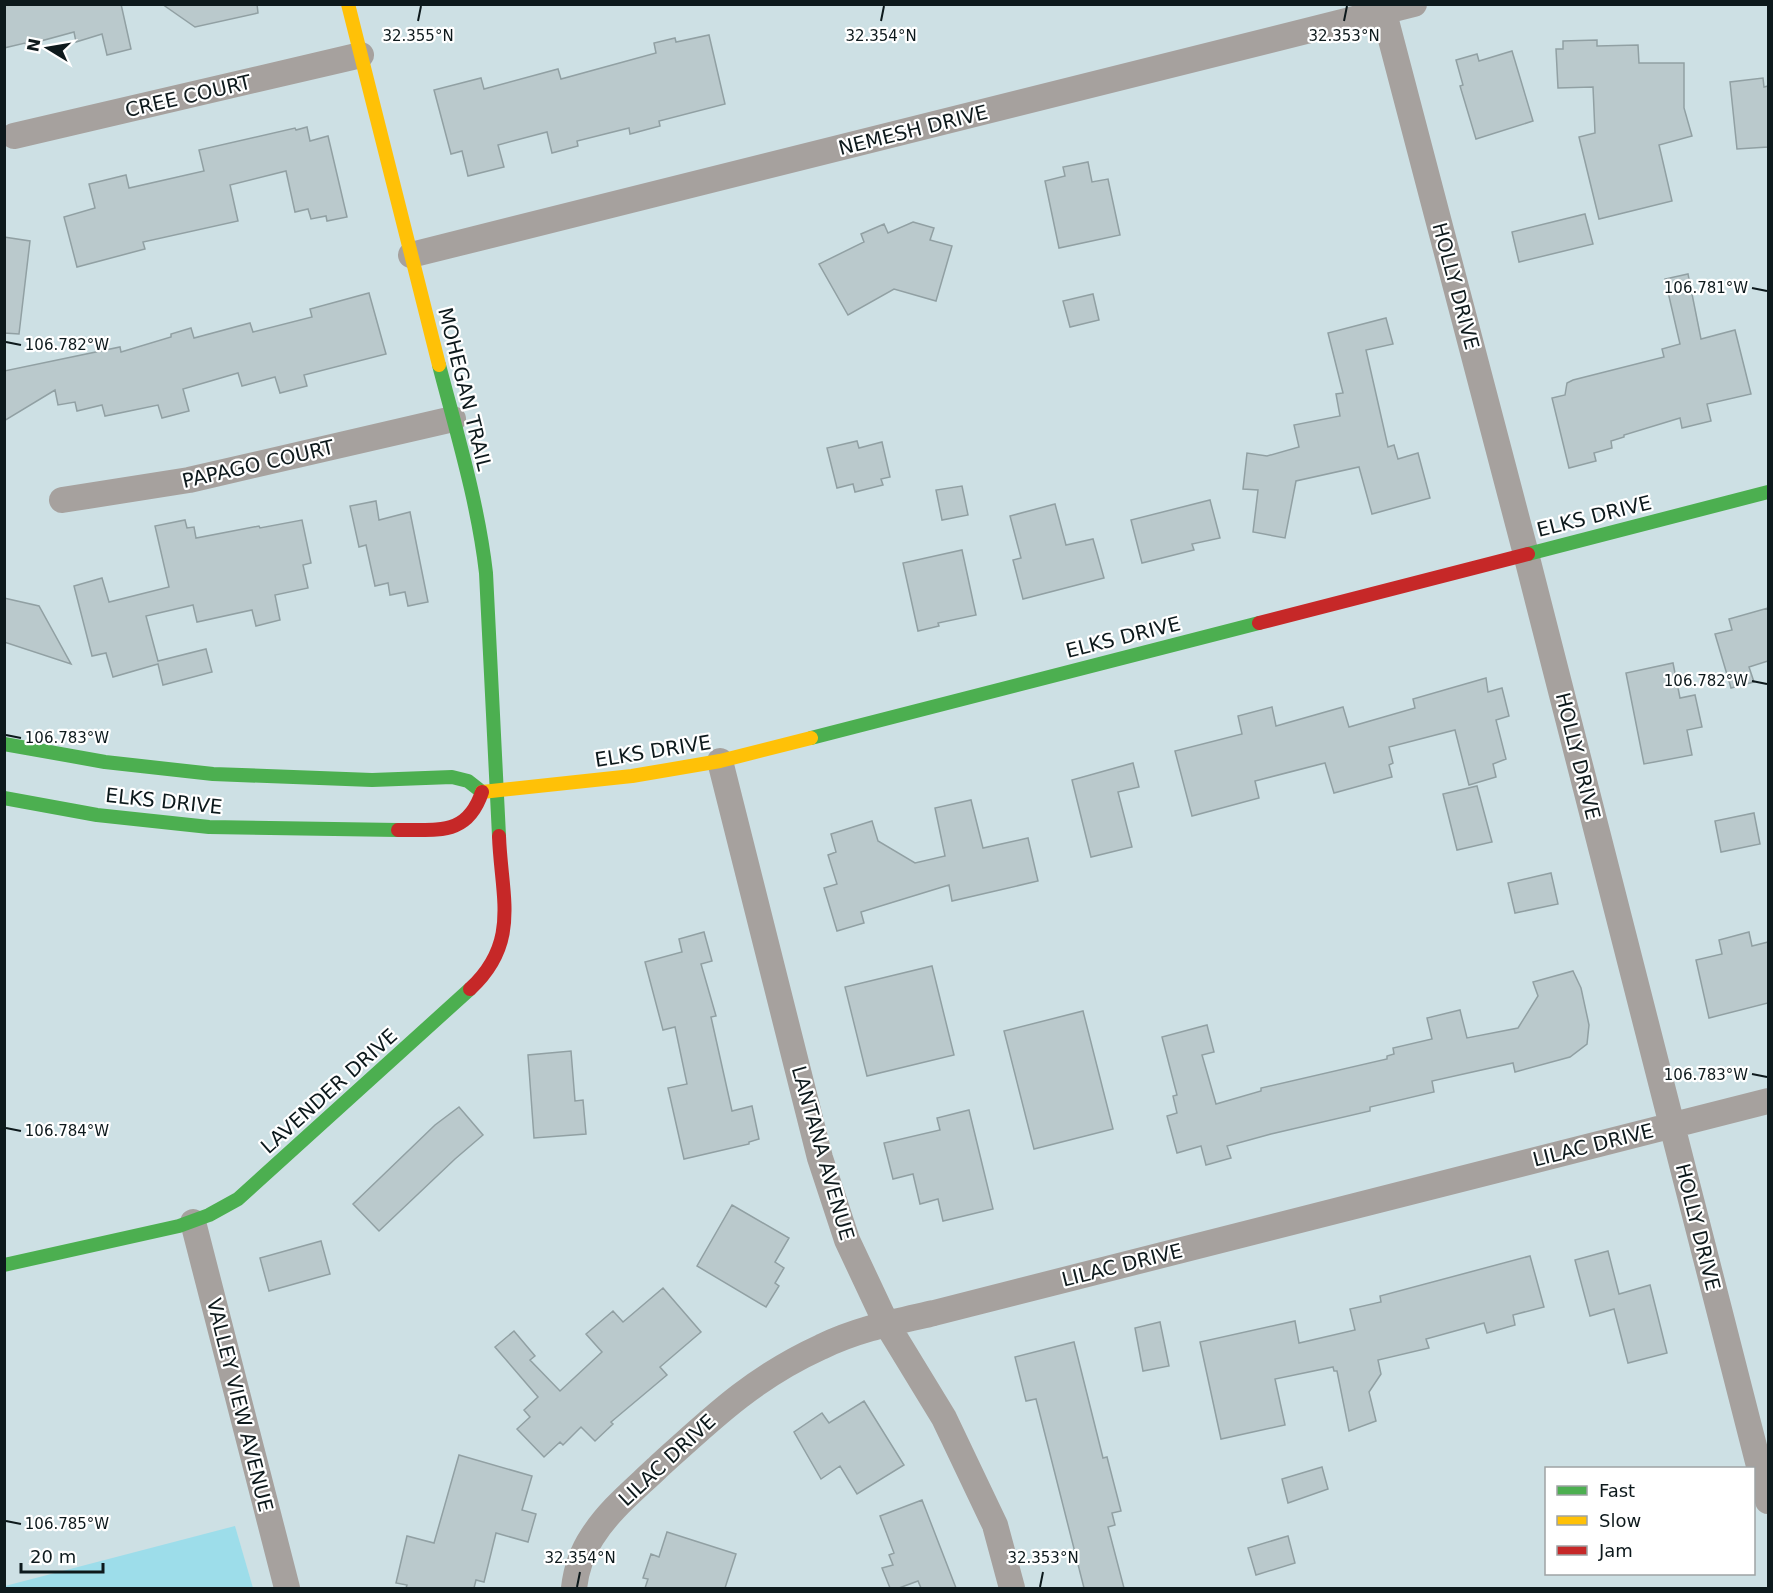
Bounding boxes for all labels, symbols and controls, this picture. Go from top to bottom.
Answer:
north arrow [18,18,78,78]
text: 32.355°N [382,27,454,45]
text: 32.354°N [845,27,917,45]
text: 32.353°N [1308,27,1380,45]
text: N [23,37,44,54]
street label: CREE COURT [123,70,254,122]
street label: NEMESH DRIVE [836,100,990,160]
street label: HOLLY DRIVE [1428,220,1484,352]
text: 106.781°W [1664,279,1748,297]
street label: MOHEGAN TRAIL [433,305,497,474]
text: 106.782°W [25,336,109,354]
street label: PAPAGO COURT [180,435,337,493]
street label: ELKS DRIVE [1534,490,1654,542]
street label: ELKS DRIVE [1063,611,1183,663]
text: 106.782°W [1664,672,1748,690]
street label: HOLLY DRIVE [1551,690,1605,822]
text: 106.783°W [25,729,109,747]
street label: ELKS DRIVE [593,730,713,772]
street label: ELKS DRIVE [104,783,224,819]
street label: LAVENDER DRIVE [256,1024,402,1158]
street label: LANTANA AVENUE [787,1063,859,1243]
text: 106.783°W [1664,1066,1748,1084]
street label: LILAC DRIVE [1530,1118,1656,1172]
text: 106.784°W [25,1122,109,1140]
street label: HOLLY DRIVE [1671,1161,1725,1293]
street label: LILAC DRIVE [1059,1238,1185,1292]
street label: VALLEY VIEW AVENUE [202,1296,278,1514]
street label: LILAC DRIVE [614,1409,720,1511]
legend [1545,1467,1755,1575]
text: Fast [1599,1480,1635,1501]
text: Slow [1599,1510,1641,1531]
text: 106.785°W [25,1515,109,1533]
scale bar [21,1536,104,1574]
text: Jam [1598,1540,1633,1561]
text: 20 m [30,1546,76,1567]
text: 32.354°N [544,1549,616,1567]
text: 32.353°N [1007,1549,1079,1567]

